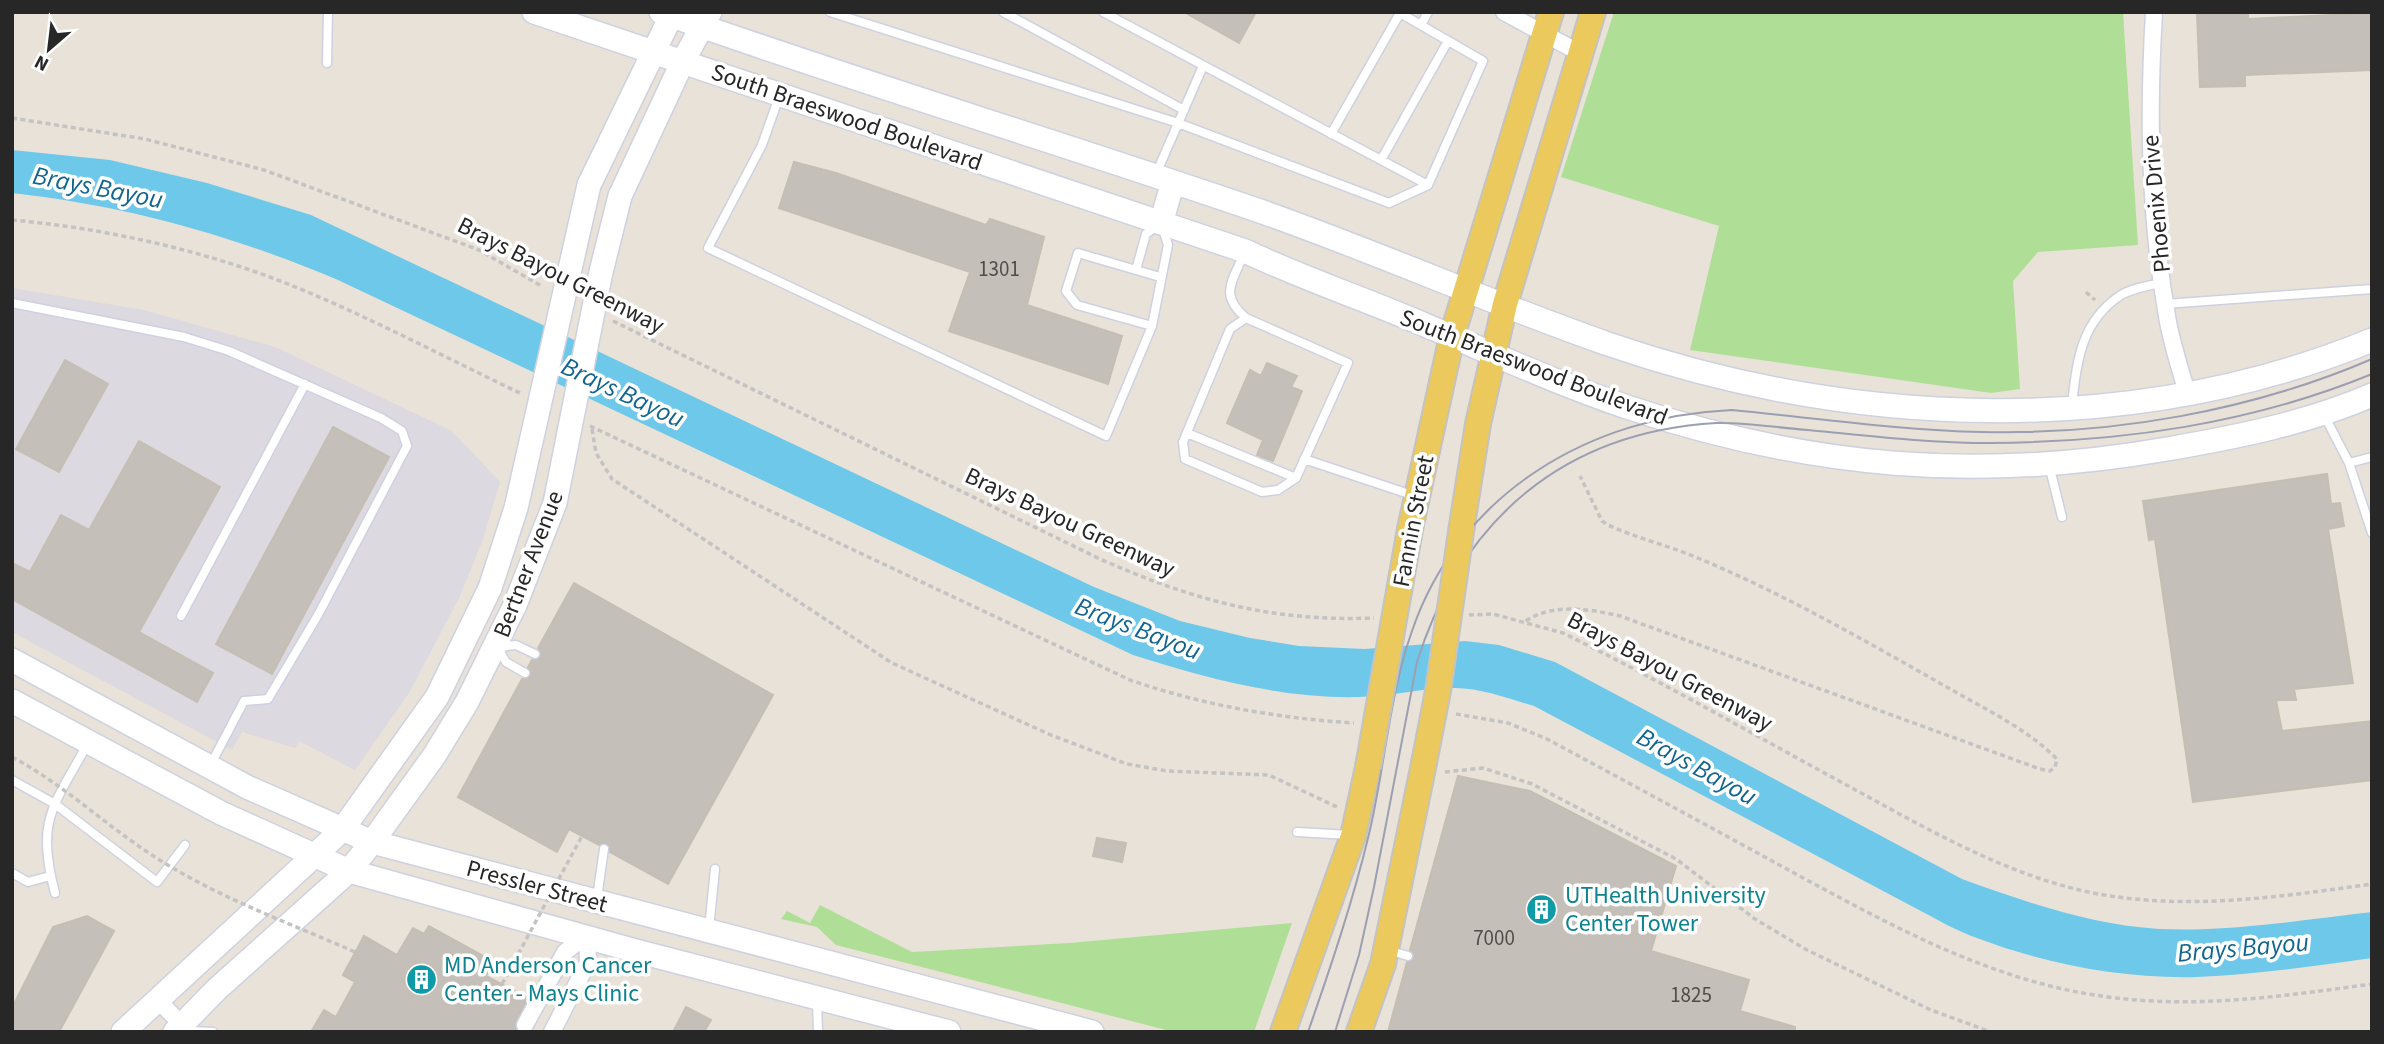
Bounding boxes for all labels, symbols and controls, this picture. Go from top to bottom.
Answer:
north arrow [14,14,84,84]
text: N [30,48,54,78]
street label: South Braeswood Boulevard [707,55,987,180]
street label: Phoenix Drive [2133,134,2180,274]
water label: Brays Bayou [30,157,166,218]
street label: Brays Bayou Greenway [451,208,670,343]
house number: 1301 [978,254,1020,284]
street label: South Braeswood Boulevard [1395,300,1673,435]
water label: Brays Bayou [555,348,690,437]
street label: Fannin Street [1384,452,1443,590]
street label: Brays Bayou Greenway [959,458,1181,587]
street label: Bertner Avenue [484,486,573,643]
water label: Brays Bayou [1070,588,1206,669]
street label: Brays Bayou Greenway [1561,602,1779,741]
water label: Brays Bayou [1630,718,1763,815]
street label: Pressler Street [462,851,611,922]
place label: UTHealth University Center Tower [1565,878,1766,941]
building icon: UTHealth University Center Tower [1525,892,1559,926]
house number: 7000 [1473,923,1515,953]
water label: Brays Bayou [2176,923,2310,972]
place label: MD Anderson Cancer Center - Mays Clinic [444,948,652,1011]
building icon: MD Anderson Cancer Center - Mays Clinic [404,962,438,996]
house number: 1825 [1670,980,1712,1010]

